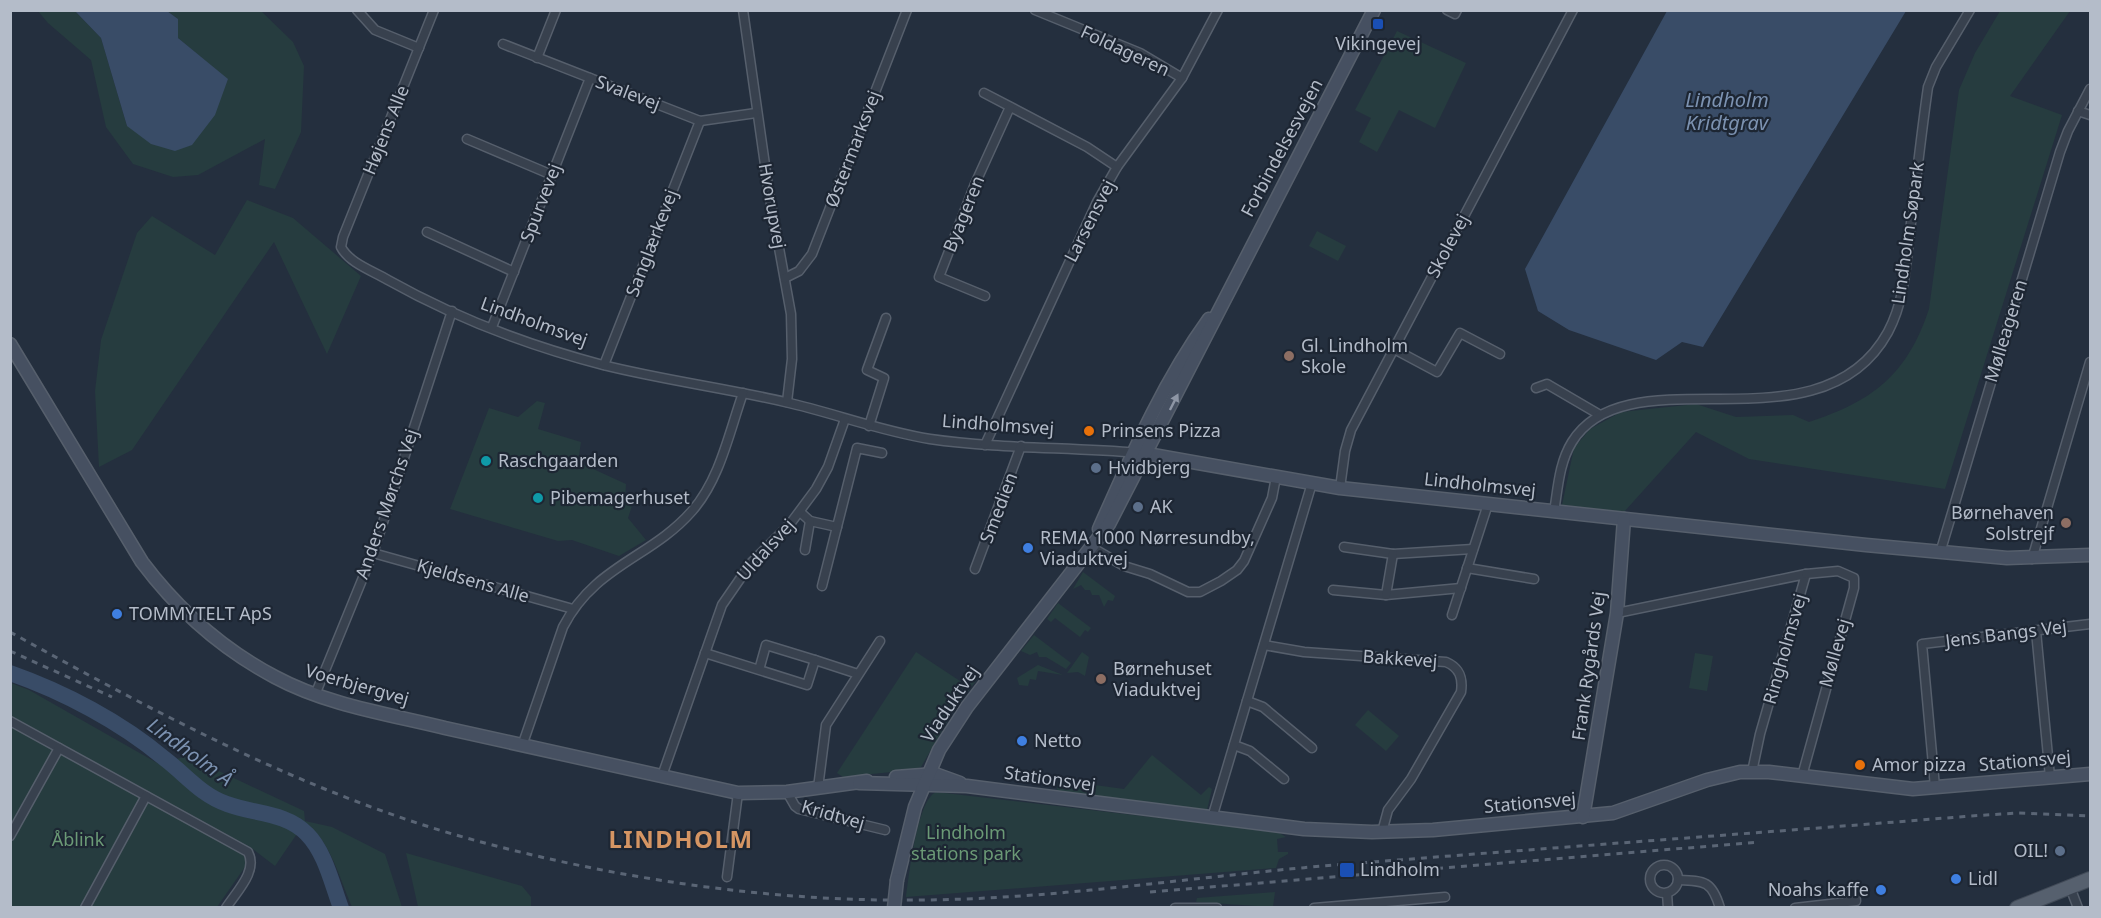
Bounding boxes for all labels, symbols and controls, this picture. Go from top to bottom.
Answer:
marker: Vikingevej [1371,17,1385,31]
street label: Foldageren [1077,19,1174,81]
place label: Vikingevej [1335,31,1421,55]
street label: Svalevej [593,69,664,115]
street label: Forbindelsesvejen [1235,74,1328,221]
street label: Højens Alle [356,81,414,178]
water label: Lindholm Kridtgrav [1685,86,1770,136]
street label: Østermarksvej [819,87,885,211]
street label: Spurvevej [514,160,566,245]
street label: Lindholm Søpark [1885,160,1929,306]
street label: Hvorupvej [754,161,792,251]
street label: Byageren [937,172,989,255]
street label: Larsensvej [1058,175,1120,266]
street label: Sanglærkevej [620,186,683,300]
street label: Skolevej [1420,210,1474,282]
street label: Mølleageren [1978,276,2032,385]
street label: Lindholmsvej [477,291,591,352]
place label: Gl. Lindholm Skole [1301,333,1408,378]
marker: Gl. Lindholm Skole [1282,349,1296,363]
one-way arrow [1168,393,1178,411]
street label: Lindholmsvej [941,408,1055,440]
place label: Prinsens Pizza [1101,418,1221,442]
marker: Prinsens Pizza [1082,424,1096,438]
street label: Anders Mørchs Vej [349,425,423,582]
place label: Raschgaarden [498,448,618,472]
marker: Raschgaarden [479,454,493,468]
place label: Hvidbjerg [1108,455,1190,479]
marker: Hvidbjerg [1089,461,1103,475]
street label: Lindholmsvej [1423,466,1537,502]
street label: Smedien [974,469,1023,546]
place label: Pibemagerhuset [550,485,690,509]
marker: Pibemagerhuset [531,491,545,505]
place label: AK [1150,494,1174,518]
marker: AK [1131,500,1145,514]
place label: Børnehaven Solstrejf [1951,500,2055,545]
street label: Uldalsvej [731,513,800,586]
marker: Børnehaven Solstrejf [2059,516,2073,530]
place label: REMA 1000 Nørresundby, Viaduktvej [1040,525,1255,570]
marker: REMA 1000 Nørresundby, Viaduktvej [1021,541,1035,555]
street label: Kjeldsens Alle [414,553,532,608]
street label: Frank Rygårds Vej [1566,590,1610,742]
street label: Ringholmsvej [1757,591,1811,707]
place label: TOMMYTELT ApS [129,601,272,625]
marker: TOMMYTELT ApS [110,607,124,621]
street label: Jens Bangs Vej [1942,614,2068,653]
street label: Møllevej [1813,616,1855,690]
street label: Bakkevej [1362,643,1438,673]
place label: Børnehuset Viaduktvej [1113,656,1212,701]
street label: Voerbjergvej [303,658,412,710]
street label: Viaduktvej [915,660,984,747]
marker: Børnehuset Viaduktvej [1094,672,1108,686]
water label: Lindholm Å [142,711,239,792]
place label: Netto [1034,728,1082,752]
marker: Netto [1015,734,1029,748]
street label: Stationsvej [1978,744,2072,776]
place label: Amor pizza [1872,752,1966,776]
marker: Amor pizza [1853,758,1867,772]
street label: Stationsvej [1003,760,1097,796]
street label: Stationsvej [1483,786,1577,818]
street label: Kridtvej [799,794,868,834]
park label: Lindholm stations park [911,820,1021,865]
district label: LINDHOLM [608,822,754,855]
park label: Åblink [52,827,105,851]
place label: OIL! [2014,838,2048,862]
marker: OIL! [2053,844,2067,858]
place label: Lindholm [1360,857,1440,881]
marker: Lindholm [1338,861,1356,879]
place label: Lidl [1968,866,1998,890]
marker: Lidl [1949,872,1963,886]
place label: Noahs kaffe [1768,877,1869,901]
marker: Noahs kaffe [1874,883,1888,897]

